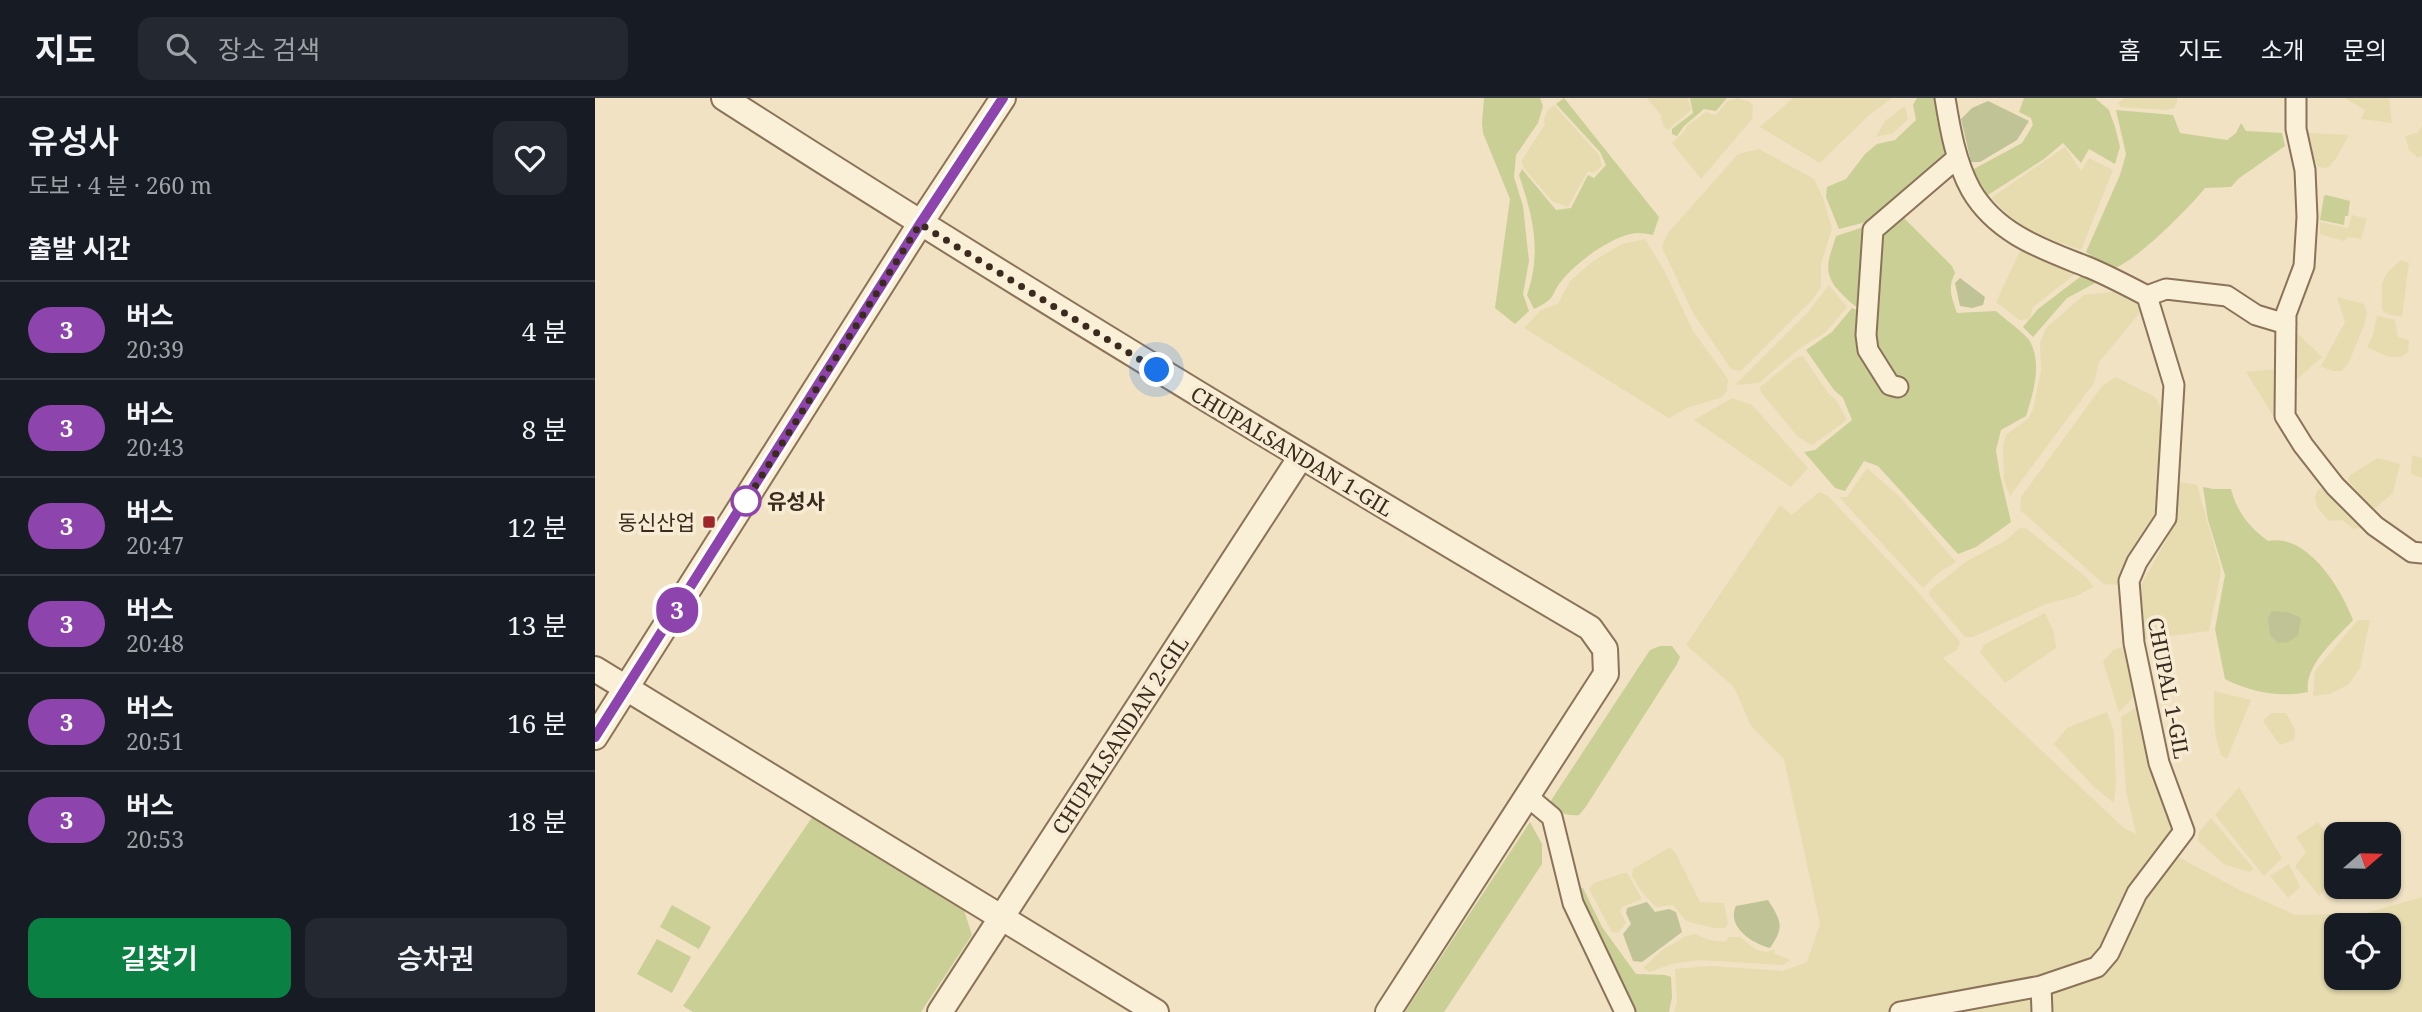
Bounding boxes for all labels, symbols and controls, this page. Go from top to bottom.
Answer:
search box [138,17,628,80]
text: 지도 [35,27,96,72]
icon: search [162,29,200,67]
text: 장소 검색 [218,31,320,67]
text: 홈 [2118,33,2140,66]
text: 지도 [2178,33,2223,66]
text: 소개 [2261,33,2305,66]
text: 문의 [2343,33,2387,66]
text: 유성사 [28,118,119,163]
button: heart [493,121,567,195]
text: 도보 · 4 분 · 260 m [28,169,212,201]
text: 출발 시간 [28,230,130,266]
text: 버스 [126,297,174,333]
text: 3 [60,313,73,346]
text: 4 분 [522,313,567,349]
text: 20:39 [126,333,184,365]
your location [1139,352,1174,387]
street label: CHUPALSANDAN 1-GIL [1186,379,1398,523]
text: 버스 [126,395,174,431]
text: 3 [60,411,73,444]
text: 8 분 [522,411,567,447]
text: 20:43 [126,431,184,463]
marker: 유성사 [731,486,761,516]
place label: 유성사 [767,487,825,515]
text: 버스 [126,493,174,529]
place label: 동신산업 [618,508,695,536]
text: 3 [60,509,73,542]
text: 12 분 [507,509,567,545]
marker: 동신산업 [701,514,717,530]
text: 20:47 [126,529,184,561]
line badge: 3 [654,587,700,633]
text: 버스 [126,591,174,627]
text: 3 [670,593,684,626]
text: 3 [60,607,73,640]
text: 13 분 [507,607,567,643]
street label: CHUPAL 1-GIL [2142,615,2196,761]
text: 20:48 [126,627,184,659]
street label: CHUPALSANDAN 2-GIL [1045,630,1195,840]
text: 버스 [126,689,174,725]
text: 3 [60,705,73,738]
text: 16 분 [507,705,567,741]
text: 20:51 [126,725,184,757]
text: 버스 [126,787,174,823]
text: 3 [60,803,73,836]
text: 18 분 [507,803,567,839]
north arrow [2324,822,2401,900]
map controls [2324,822,2401,990]
text: 20:53 [126,823,184,855]
button: locate [2324,913,2401,990]
button: 길찾기 [28,918,291,998]
button: 승차권 [305,918,567,998]

